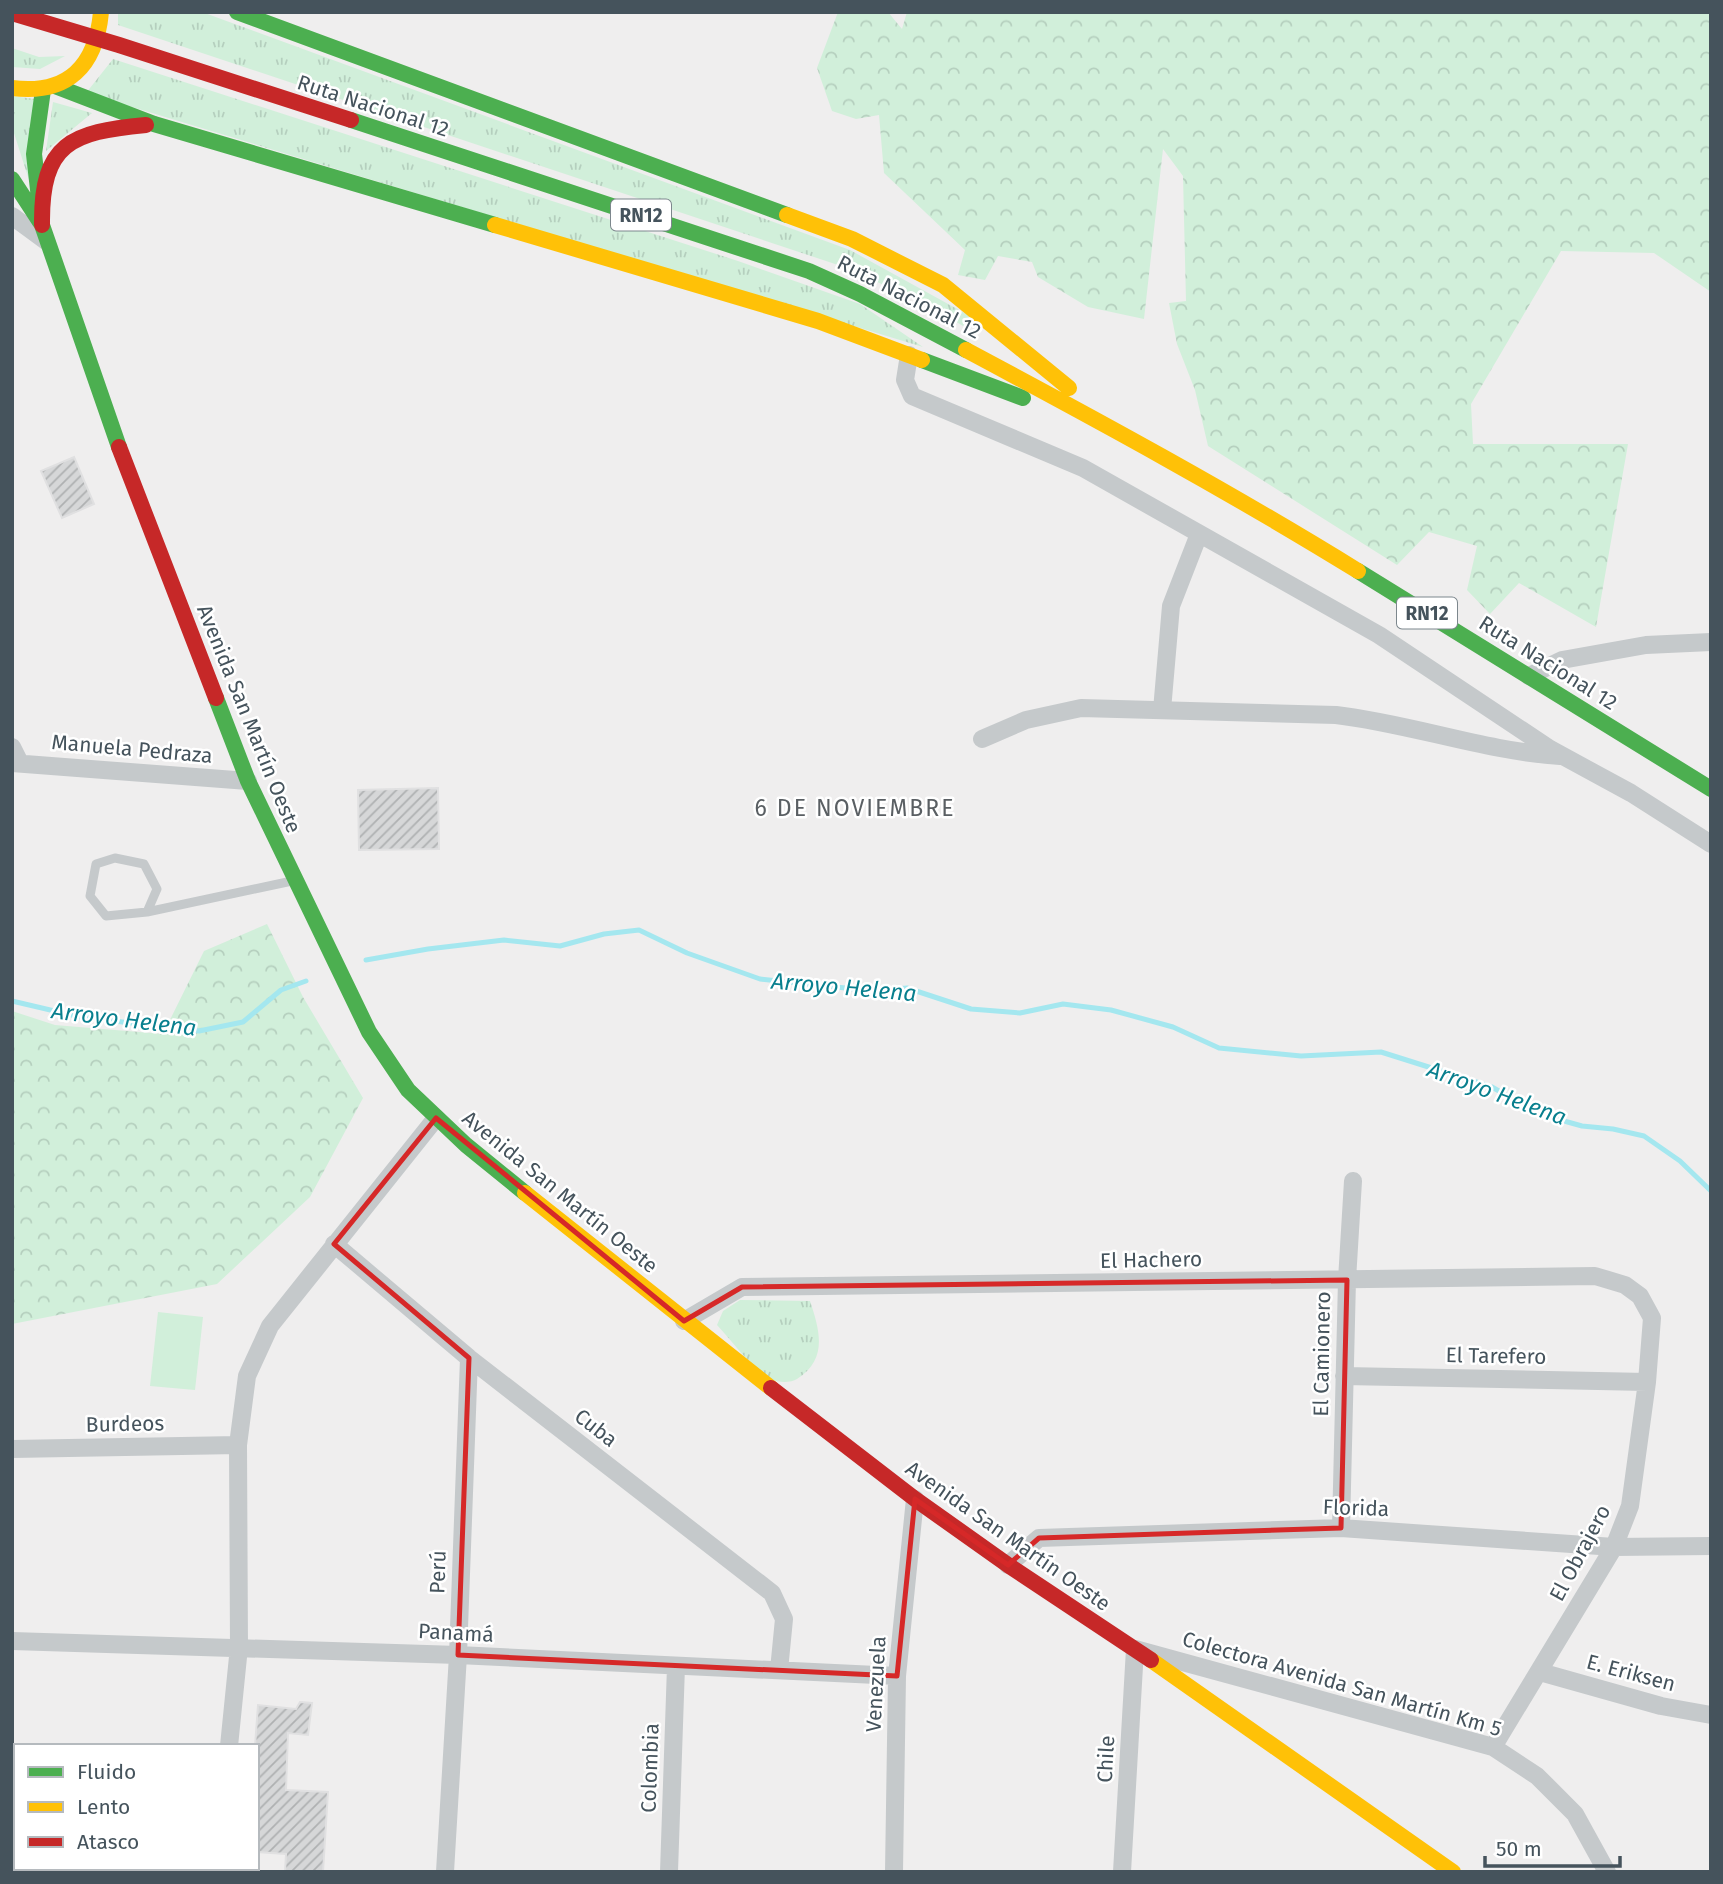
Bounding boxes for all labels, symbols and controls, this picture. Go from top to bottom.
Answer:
street label: Ruta Nacional 12 [294,69,452,143]
road number: RN12 [611,200,671,230]
street label: Ruta Nacional 12 [833,250,985,344]
road number: RN12 [1397,598,1457,628]
street label: Avenida San Martín Oeste [191,601,307,837]
street label: Ruta Nacional 12 [1474,610,1622,716]
street label: Manuela Pedraza [50,729,214,769]
district label: 6 DE NOVIEMBRE [754,794,956,822]
water label: Arroyo Helena [769,967,918,1007]
water label: Arroyo Helena [49,996,198,1042]
water label: Arroyo Helena [1423,1055,1570,1131]
street label: Avenida San Martín Oeste [457,1105,663,1279]
street label: El Hachero [1100,1246,1202,1274]
street label: El Camionero [1308,1291,1336,1417]
street label: El Tarefero [1445,1342,1547,1370]
street label: Cuba [569,1403,623,1453]
street label: Burdeos [86,1410,165,1438]
street label: Avenida San Martín Oeste [901,1455,1115,1617]
street label: Florida [1322,1494,1390,1522]
street label: El Obrajero [1544,1500,1616,1606]
street label: Perú [424,1550,452,1594]
street label: Panamá [418,1618,494,1648]
street label: Colectora Avenida San Martín Km 5 [1179,1626,1505,1742]
street label: Venezuela [860,1635,892,1733]
street label: E. Eriksen [1584,1649,1678,1697]
street label: Colombia [635,1723,665,1813]
street label: Chile [1092,1735,1120,1783]
legend [14,1744,259,1870]
text: Fluido [77,1759,136,1785]
text: Lento [77,1794,130,1820]
scale bar [1485,1825,1620,1869]
text: Atasco [77,1829,139,1855]
text: 50 m [1496,1836,1542,1862]

